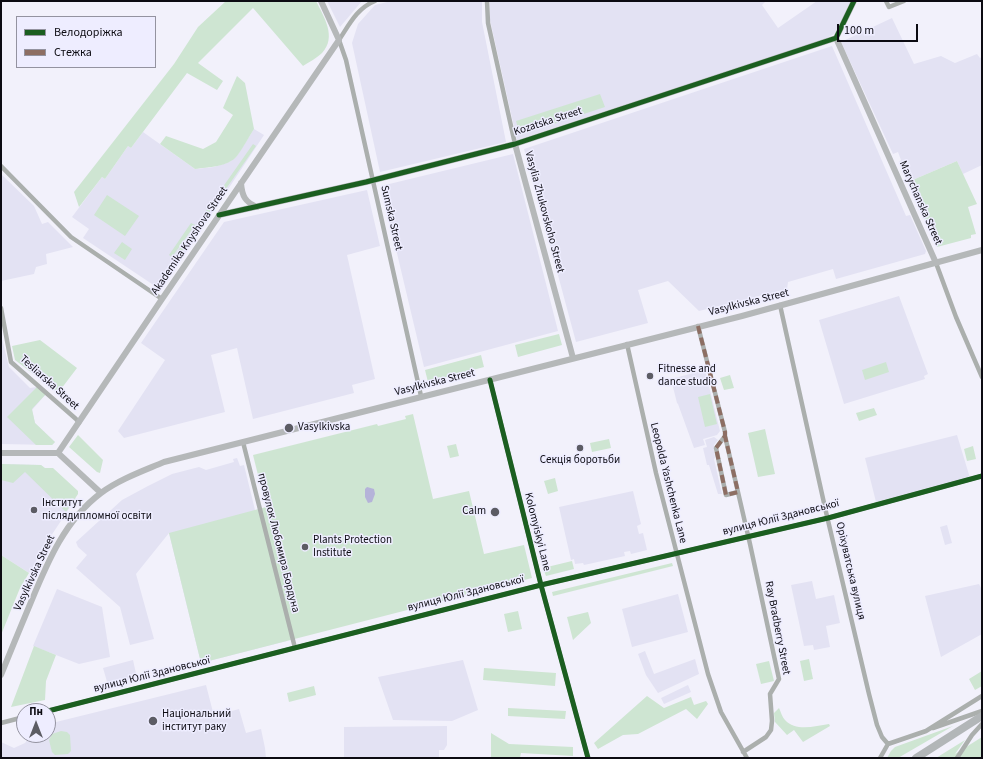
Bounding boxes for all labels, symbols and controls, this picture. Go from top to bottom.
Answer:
legend [16,16,156,68]
scale bar [839,16,920,42]
text: 100 m [844,22,874,39]
text: Велодоріжка [54,24,123,41]
text: Стежка [54,44,92,61]
street label: Kozatska Street [512,105,584,139]
street label: Vasylia Zhukovskoho Street [521,150,567,274]
street label: Marychanska Street [896,159,944,247]
street label: Akademika Knyshova Street [149,184,231,298]
street label: Sumska Street [377,184,405,252]
street label: Vasylkivska Street [708,287,790,319]
street label: Tesliarska Street [17,353,81,413]
place label: Fitnesse and dance studio [658,363,717,389]
street label: Vasylkivska Street [394,367,476,399]
marker: Fitnesse and dance studio [645,371,655,381]
place label: Vasylkivska [298,421,350,435]
street label: Leopolda Yashchenka Lane [647,421,689,545]
marker: Vasylkivska [283,422,295,434]
marker: Секція боротьби [575,443,585,453]
place label: Секція боротьби [540,454,620,468]
street label: провулок Любомира Бордуна [254,472,302,614]
street label: Kolomyiskyi Lane [521,491,553,573]
place label: Інститут післядипломної освіти [42,497,152,523]
street label: вулиця Юлії Здановської [721,497,841,539]
marker: Інститут післядипломної освіти [29,505,39,515]
place label: Calm [462,505,486,519]
marker: Calm [489,506,501,518]
street label: Оріхуватська вулиця [832,521,868,621]
street label: Vasylkivska Street [12,533,58,613]
place label: Plants Protection Institute [313,534,392,560]
marker: Plants Protection Institute [300,542,310,552]
street label: вулиця Юлії Здановської [406,573,526,615]
street label: Ray Bradberry Street [761,580,793,676]
street label: вулиця Юлії Здановської [92,654,212,696]
north arrow [16,703,56,743]
text: Пн [29,704,43,719]
place label: Національний інститут раку [162,708,231,734]
marker: Національний інститут раку [147,715,159,727]

